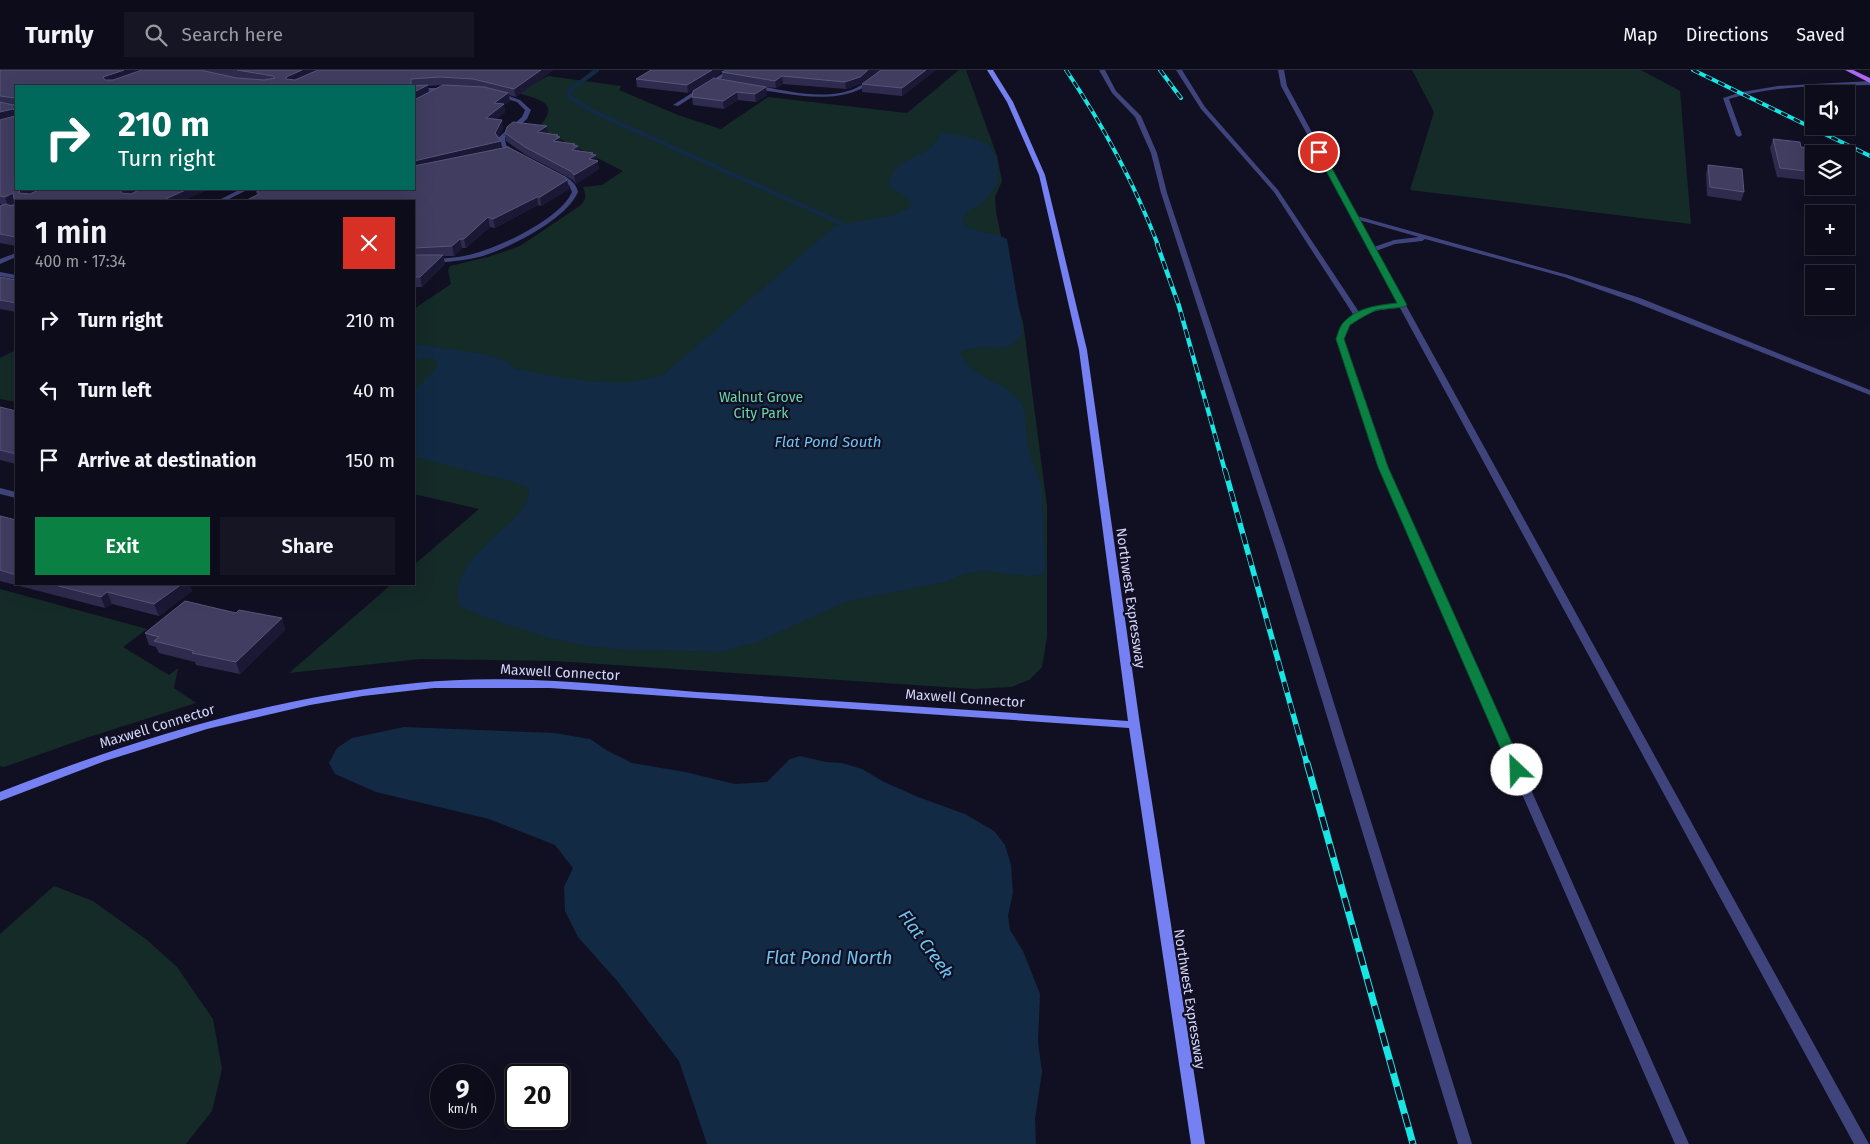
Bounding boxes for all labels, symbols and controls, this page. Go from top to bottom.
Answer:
search box [124,12,474,57]
text: Turnly [25,21,94,49]
icon: search [142,21,170,49]
text: Search here [182,23,283,46]
text: Map [1623,24,1658,46]
text: Directions [1686,24,1768,46]
text: Saved [1796,24,1845,46]
map controls [1805,85,1855,315]
button: sound [1805,85,1855,135]
text: 210 m [118,103,210,145]
icon: right [35,105,100,170]
pin [1298,131,1340,173]
icon: arrive [1305,138,1333,166]
text: Turn right [118,145,215,172]
button: layers [1805,145,1855,195]
button: + [1805,205,1855,255]
text: 1 min [35,215,107,251]
button: close [343,217,395,269]
text: 400 m · 17:34 [35,252,126,271]
button: − [1805,265,1855,315]
icon: right [35,306,63,334]
text: Turn right [78,309,163,332]
text: 210 m [346,309,395,332]
icon: left [35,376,63,404]
text: Turn left [78,379,152,402]
text: 40 m [353,379,395,402]
park label: Walnut Grove City Park [719,389,803,422]
water label: Flat Pond South [775,433,881,451]
icon: arrive [35,446,63,474]
text: Arrive at destination [78,449,257,472]
text: 150 m [345,449,395,472]
button: Exit [35,517,210,575]
button: Share [220,517,395,575]
street label: Northwest Expressway [1112,527,1149,669]
street label: Maxwell Connector [500,661,621,684]
street label: Maxwell Connector [905,686,1026,711]
street label: Maxwell Connector [97,701,217,752]
position arrow [1490,743,1542,795]
water label: Flat Creek [894,905,958,983]
street label: Northwest Expressway [1170,928,1209,1070]
water label: Flat Pond North [765,947,893,969]
speed limit sign: 20 [505,1064,570,1129]
text: 9 [455,1075,470,1105]
text: km/h [448,1102,477,1116]

